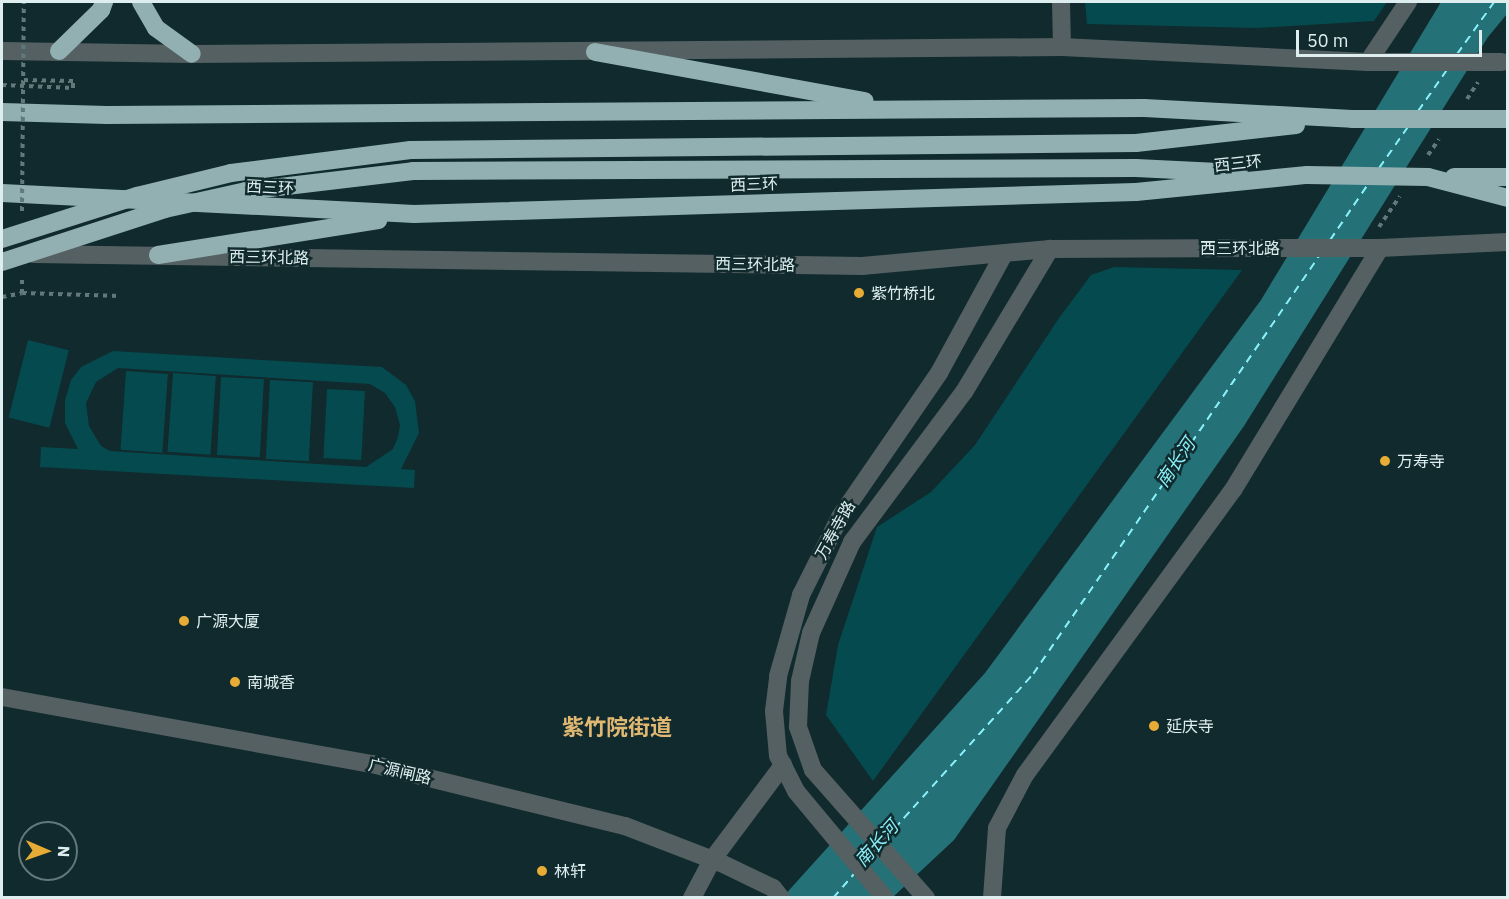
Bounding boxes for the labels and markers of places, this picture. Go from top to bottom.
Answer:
place label: 紫竹桥北 [871,283,935,303]
marker: 紫竹桥北 [852,286,866,300]
place label: 万寿寺 [1397,451,1445,471]
marker: 万寿寺 [1378,454,1392,468]
place label: 广源大厦 [196,611,260,631]
marker: 广源大厦 [177,614,191,628]
place label: 南城香 [247,672,295,692]
marker: 南城香 [228,675,242,689]
place label: 延庆寺 [1166,716,1214,736]
marker: 延庆寺 [1147,719,1161,733]
place label: 林轩 [554,861,586,881]
marker: 林轩 [535,864,549,878]

